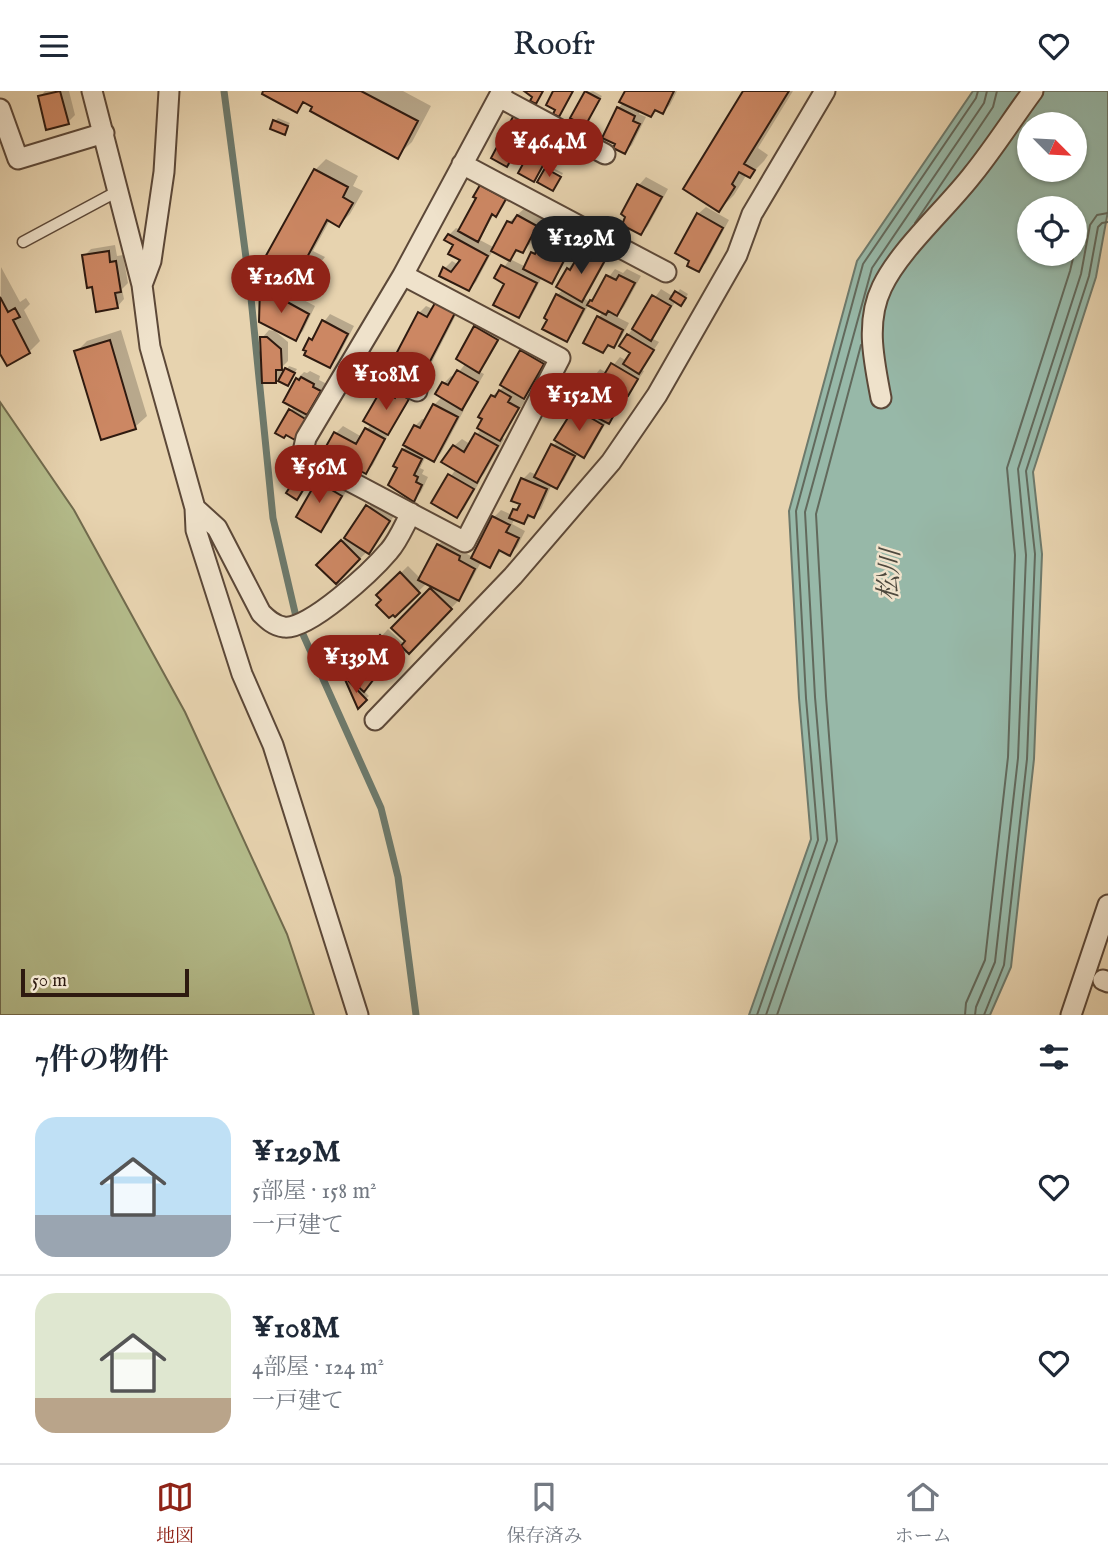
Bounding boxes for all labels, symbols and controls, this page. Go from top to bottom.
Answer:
text: Roofr [513,25,595,66]
icon: menu [35,27,73,65]
icon: heart [1035,27,1073,65]
north arrow [1017,112,1087,182]
map controls [1017,112,1087,266]
pin: ¥46.4M [492,119,606,179]
text: ¥46.4M [511,127,587,156]
button: locate [1017,196,1087,266]
pin: ¥129M [532,216,630,276]
text: ¥129M [547,224,615,253]
pin: ¥126M [232,255,330,315]
text: ¥126M [247,263,315,292]
pin: ¥108M [337,353,435,412]
text: ¥108M [352,360,420,389]
pin: ¥152M [530,373,628,433]
text: ¥152M [546,381,612,410]
pin: ¥56M [278,445,360,505]
text: ¥56M [291,453,347,482]
water label: 松川 [872,545,908,602]
pin: ¥139M [307,635,405,695]
text: ¥139M [323,643,389,672]
scale bar [21,966,189,998]
text: 50 m [32,969,67,993]
icon: filters [1035,1038,1073,1076]
text: 7件の物件 [35,1042,169,1080]
text: ¥129M [252,1134,340,1172]
icon: home [91,1145,175,1229]
icon: heart [1035,1168,1073,1206]
text: 5部屋 · 158 m² [252,1177,377,1206]
text: 一戸建て [252,1211,344,1240]
text: ¥108M [252,1310,340,1348]
icon: home [91,1321,175,1405]
icon: heart [1035,1344,1073,1382]
text: 4部屋 · 124 m² [252,1353,384,1382]
text: 一戸建て [252,1387,344,1416]
tab: 地図 [156,1478,194,1549]
tab: 保存済み [506,1478,583,1549]
tab: ホーム [895,1478,952,1549]

